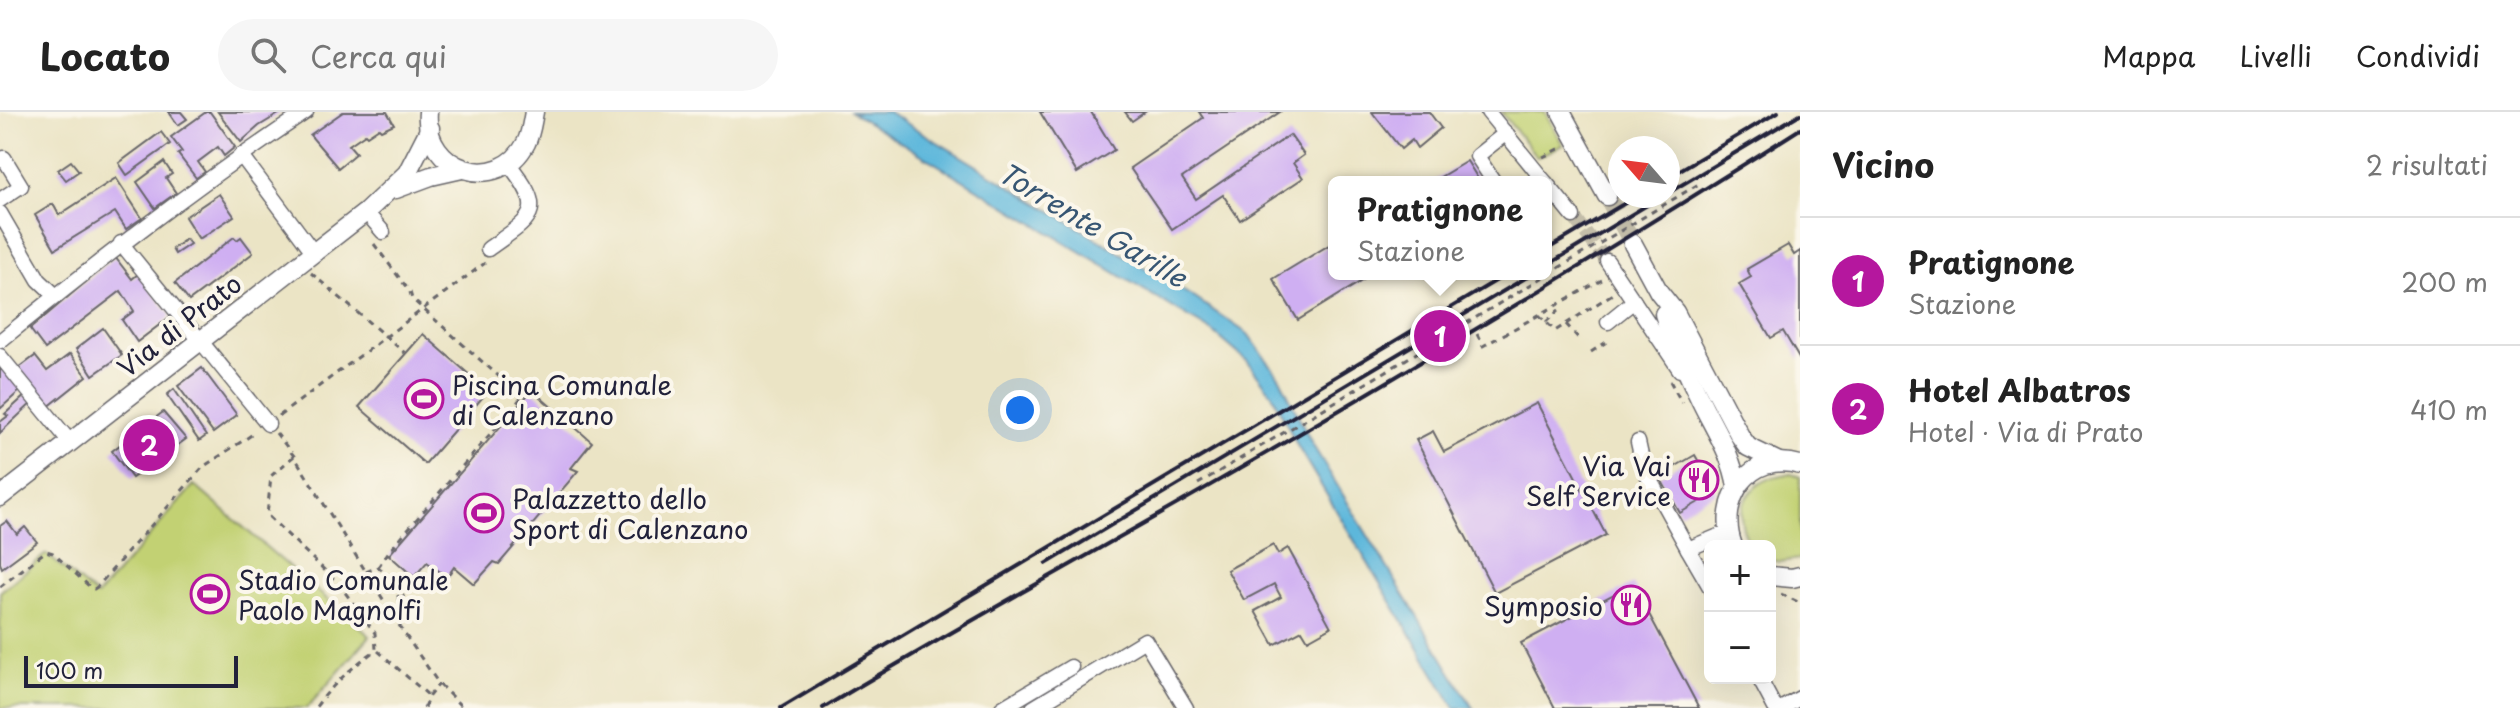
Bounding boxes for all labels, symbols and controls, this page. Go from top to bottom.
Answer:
search box [218,19,778,91]
text: Locato [40,27,170,84]
icon: search [246,33,290,77]
text: Cerca qui [310,33,447,78]
text: Mappa [2102,34,2195,77]
text: Livelli [2239,34,2312,77]
text: Condividi [2356,34,2480,77]
north arrow [1608,136,1680,208]
text: Vicino [1832,138,1934,190]
text: 2 risultati [2366,145,2488,184]
water label: Torrente Garille [990,151,1197,298]
popup [1328,176,1552,280]
text: Pratignone [1357,186,1523,231]
text: Stazione [1357,231,1465,270]
text: Pratignone [1908,239,2074,284]
text: 1 [1852,262,1864,301]
text: 200 m [2401,262,2488,301]
street label: Via di Prato [108,264,250,386]
text: Stazione [1908,284,2016,323]
pin: 1 [1414,306,1466,366]
place label: Piscina Comunale di Calenzano [452,365,672,434]
text: Hotel Albatros [1908,367,2131,412]
sports icon: Piscina Comunale di Calenzano [403,378,445,420]
your location [1000,390,1040,430]
text: 2 [1849,390,1867,429]
text: 410 m [2410,390,2488,429]
text: Hotel · Via di Prato [1908,412,2143,451]
pin: 2 [123,415,175,475]
place label: Via Vai Self Service [1526,446,1671,515]
restaurant icon: Via Vai Self Service [1678,459,1720,501]
place label: Palazzetto dello Sport di Calenzano [512,479,749,548]
sports icon: Palazzetto dello Sport di Calenzano [463,492,505,534]
map controls [1704,540,1776,684]
button: + [1704,540,1776,612]
place label: Stadio Comunale Paolo Magnolfi [238,560,449,629]
sports icon: Stadio Comunale Paolo Magnolfi [189,573,231,615]
restaurant icon: Symposio [1610,584,1652,626]
place label: Symposio [1484,586,1603,625]
button: − [1704,612,1776,684]
scale bar [24,652,238,688]
text: 100 m [36,653,103,686]

